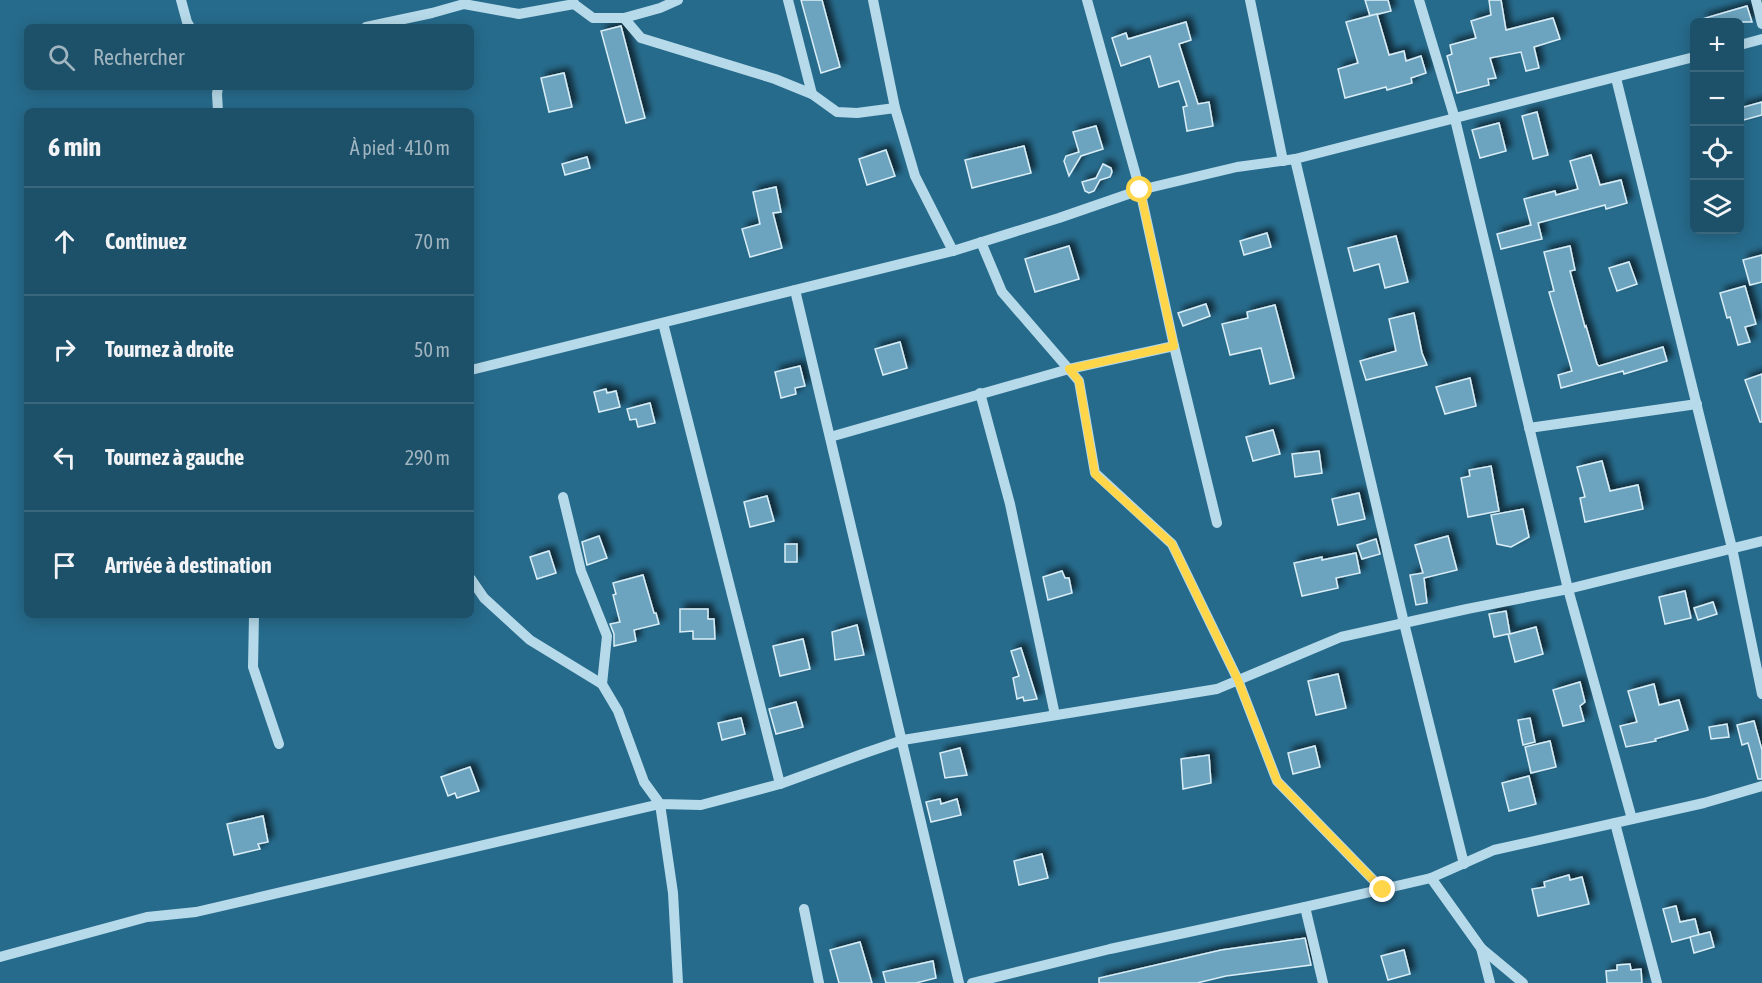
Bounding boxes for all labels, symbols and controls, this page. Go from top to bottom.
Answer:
map controls [1690,18,1744,234]
button: + [1690,18,1744,72]
search box [24,24,474,90]
icon: search [45,41,78,74]
text: Rechercher [93,44,184,70]
button: − [1690,72,1744,126]
button: locate [1690,126,1744,180]
text: 6 min [48,132,101,162]
text: À pied · 410 m [350,136,450,159]
route start [1126,176,1152,202]
button: layers [1690,180,1744,234]
icon: ahead [48,225,81,258]
text: Continuez [105,228,187,254]
text: 70 m [414,230,450,253]
icon: right [48,333,81,366]
text: Tournez à droite [105,336,234,362]
text: 50 m [414,338,450,361]
icon: left [48,441,81,474]
text: Tournez à gauche [105,444,244,470]
text: 290 m [405,446,450,469]
icon: arrive [48,549,81,582]
text: Arrivée à destination [105,552,272,578]
route end [1369,876,1395,902]

